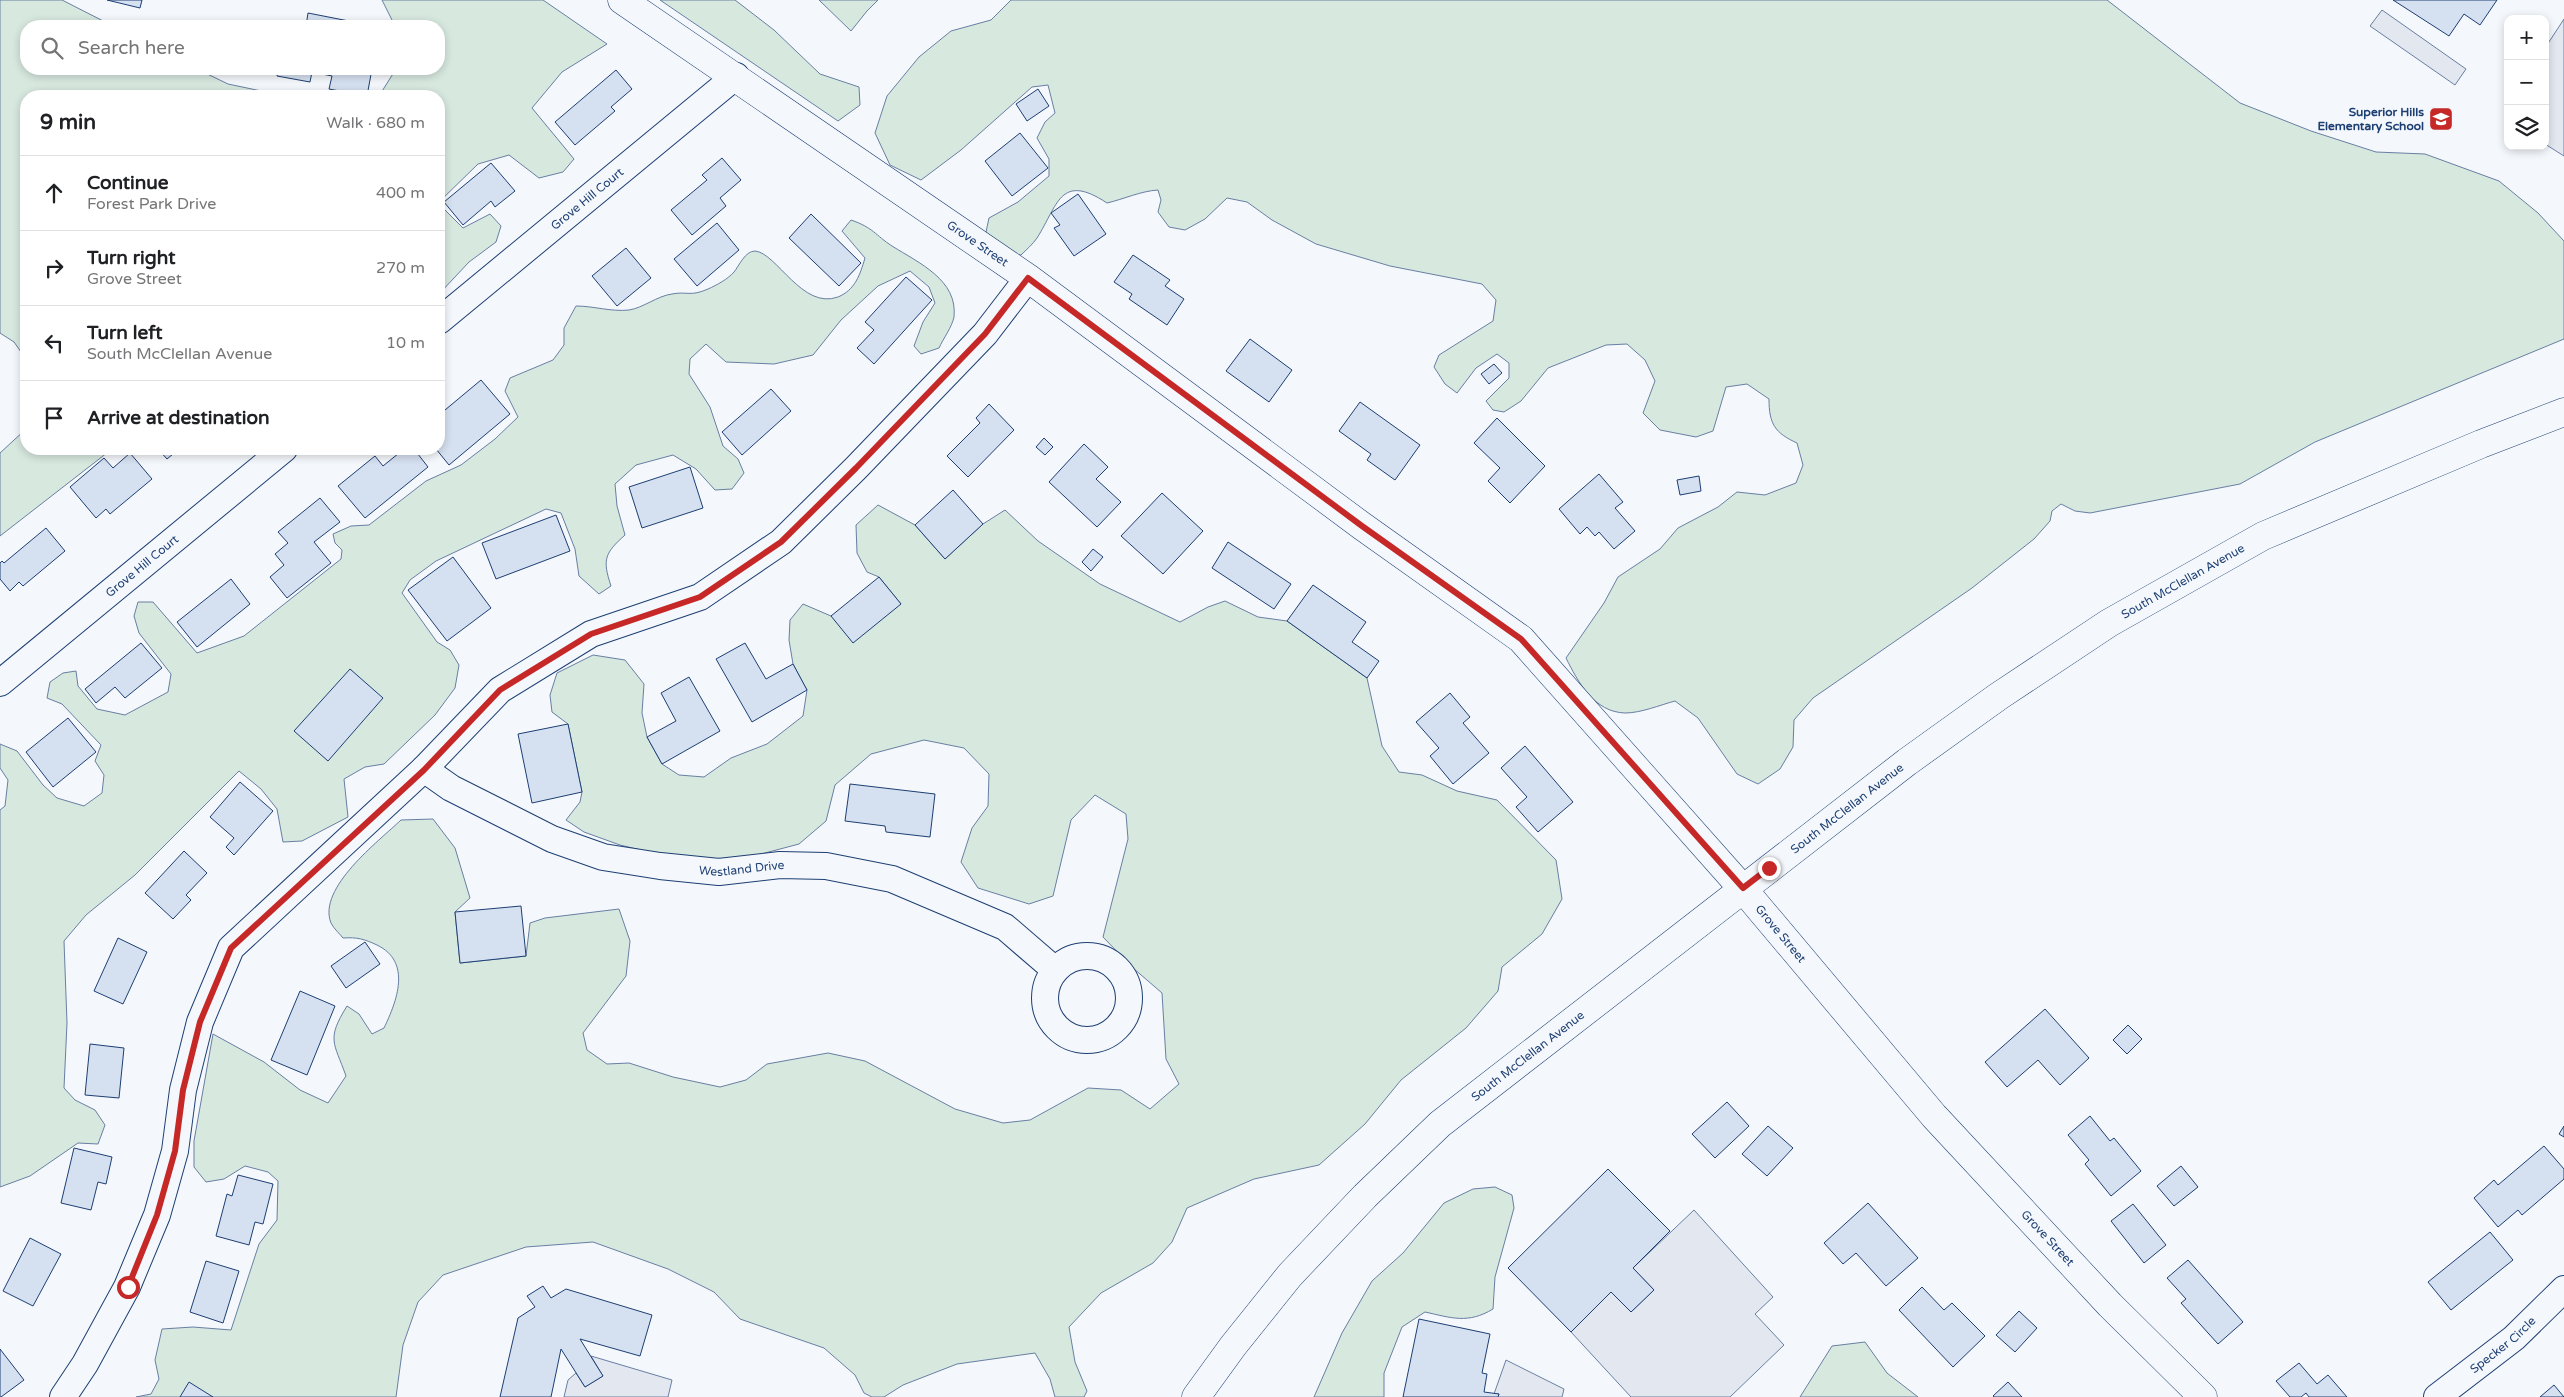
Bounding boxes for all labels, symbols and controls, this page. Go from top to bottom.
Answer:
map controls [2504,15,2549,150]
button: + [2504,15,2549,60]
search box [20,20,445,75]
icon: search [38,34,66,62]
text: Search here [78,37,185,59]
button: − [2504,60,2549,105]
place label: Superior Hills Elementary School [2317,105,2424,134]
button: layers [2504,105,2549,150]
school or university icon: Superior Hills Elementary School [2428,106,2454,132]
text: 9 min [40,110,96,135]
text: Walk · 680 m [326,113,425,133]
street label: Grove Hill Court [548,165,627,233]
text: Continue [87,172,169,194]
icon: ahead [40,179,68,207]
text: 400 m [376,183,425,203]
text: Forest Park Drive [87,194,216,214]
street label: Grove Street [944,218,1011,270]
text: Turn right [87,247,175,269]
icon: right [40,254,68,282]
text: 270 m [376,258,425,278]
text: Grove Street [87,269,182,289]
text: Turn left [87,322,163,344]
icon: left [40,329,68,357]
text: 10 m [386,333,425,353]
text: South McClellan Avenue [87,344,272,364]
icon: arrive [40,404,68,432]
text: Arrive at destination [87,407,270,429]
street label: Grove Hill Court [103,532,181,600]
street label: South McClellan Avenue [2119,541,2247,622]
street label: South McClellan Avenue [1788,760,1906,857]
route end [1758,857,1781,880]
street label: Westland Drive [698,858,785,879]
street label: Grove Street [1752,902,1809,966]
street label: South McClellan Avenue [1469,1008,1587,1104]
street label: Grove Street [2018,1207,2077,1269]
route start [117,1276,140,1299]
street label: Specker Circle [2467,1314,2539,1376]

